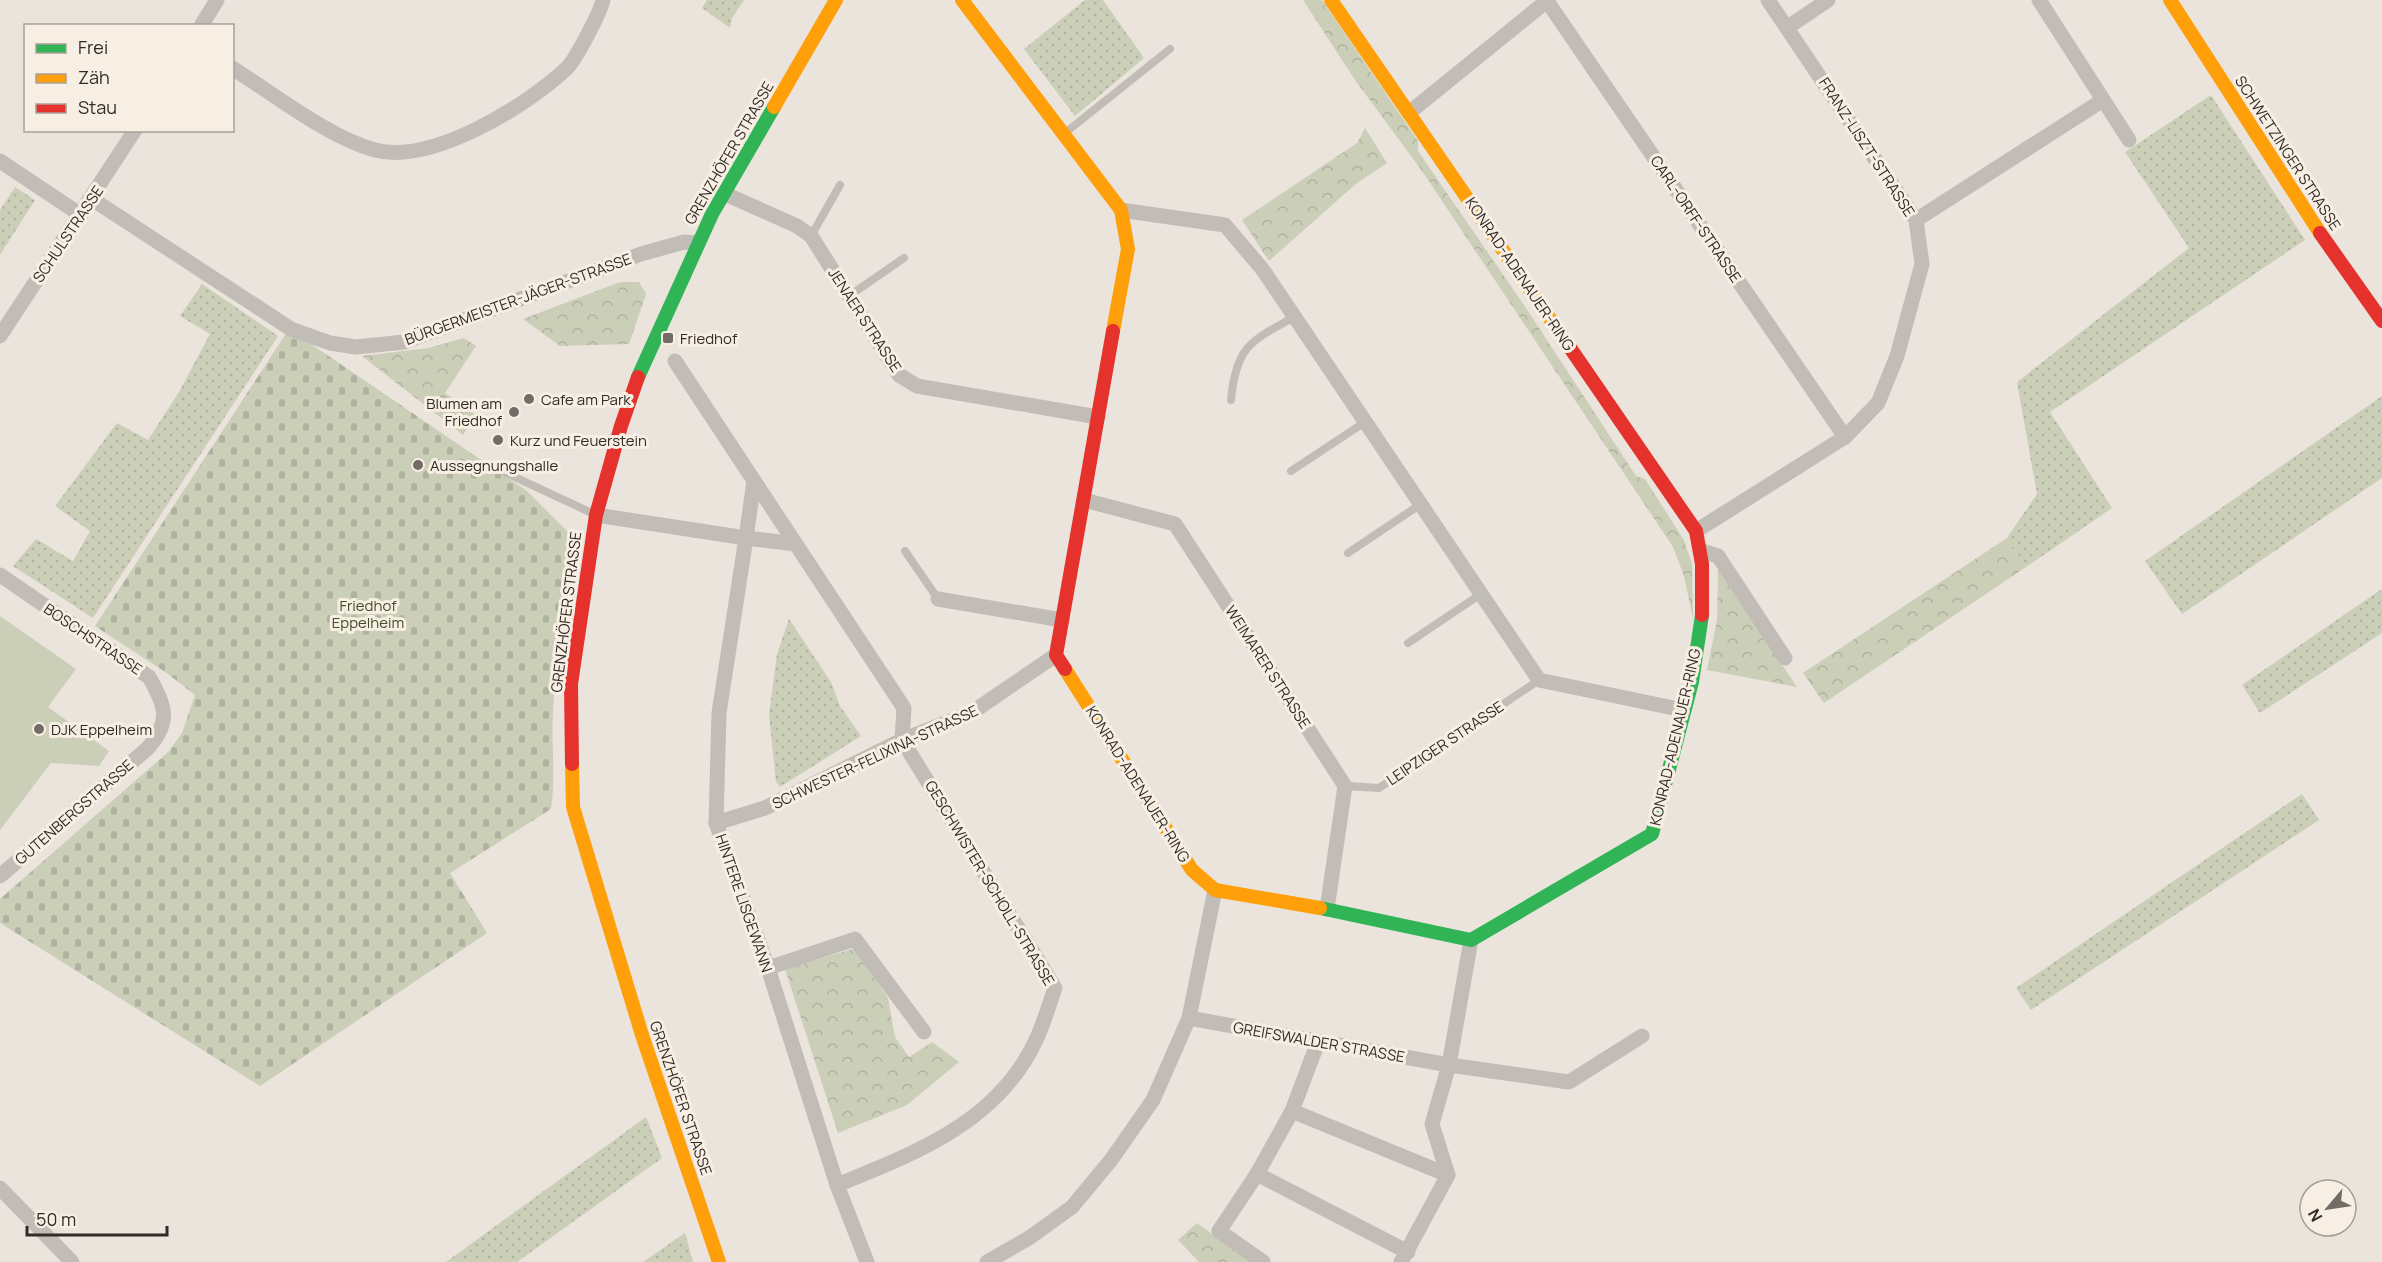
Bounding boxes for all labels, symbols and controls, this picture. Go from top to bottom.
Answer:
legend [24,24,234,132]
text: Frei [78,35,108,59]
text: Zäh [78,65,110,89]
street label: SCHWETZINGER STRASSE [2230,72,2346,234]
street label: FRANZ-LISZT-STRASSE [1814,73,1920,221]
street label: GRENZHÖFER STRASSE [679,78,779,228]
text: Stau [78,95,117,119]
street label: CARL-ORFF-STRASSE [1646,151,1746,287]
street label: SCHULSTRASSE [28,181,108,287]
street label: KONRAD-ADENAUER-RING [1461,193,1580,355]
street label: BÜRGERMEISTER-JÄGER-STRASSE [402,248,634,350]
street label: JENAER STRASSE [823,264,907,376]
place label: Friedhof [680,328,738,349]
marker: Friedhof [661,331,675,345]
place label: Cafe am Park [541,389,631,410]
marker: Cafe am Park [522,392,536,406]
place label: Blumen am Friedhof [426,393,503,431]
marker: Blumen am Friedhof [507,405,521,419]
place label: Kurz und Feuerstein [510,430,647,451]
marker: Kurz und Feuerstein [491,433,505,447]
place label: Aussegnungshalle [430,455,559,476]
marker: Aussegnungshalle [411,458,425,472]
street label: GRENZHÖFER STRASSE [546,530,586,694]
park label: Friedhof Eppelheim [332,595,404,633]
street label: BOSCHSTRASSE [40,598,146,680]
street label: WEIMARER STRASSE [1220,601,1316,733]
street label: KONRAD-ADENAUER-RING [1644,646,1706,828]
street label: LEIPZIGER STRASSE [1382,696,1508,790]
street label: SCHWESTER-FELIXINA-STRASSE [769,700,981,814]
street label: KONRAD-ADENAUER-RING [1081,702,1195,867]
place label: DJK Eppelheim [51,719,152,740]
marker: DJK Eppelheim [32,722,46,736]
street label: GUTENBERGSTRASSE [10,755,138,869]
street label: GESCHWISTER-SCHOLL-STRASSE [920,777,1060,989]
street label: HINTERE LISGEWANN [710,831,778,975]
street label: GREIFSWALDER STRASSE [1232,1017,1406,1067]
street label: GRENZHÖFER STRASSE [645,1018,717,1178]
north arrow [2298,1178,2358,1238]
scale bar [27,1199,166,1237]
text: N [2302,1205,2327,1226]
text: 50 m [36,1207,76,1231]

